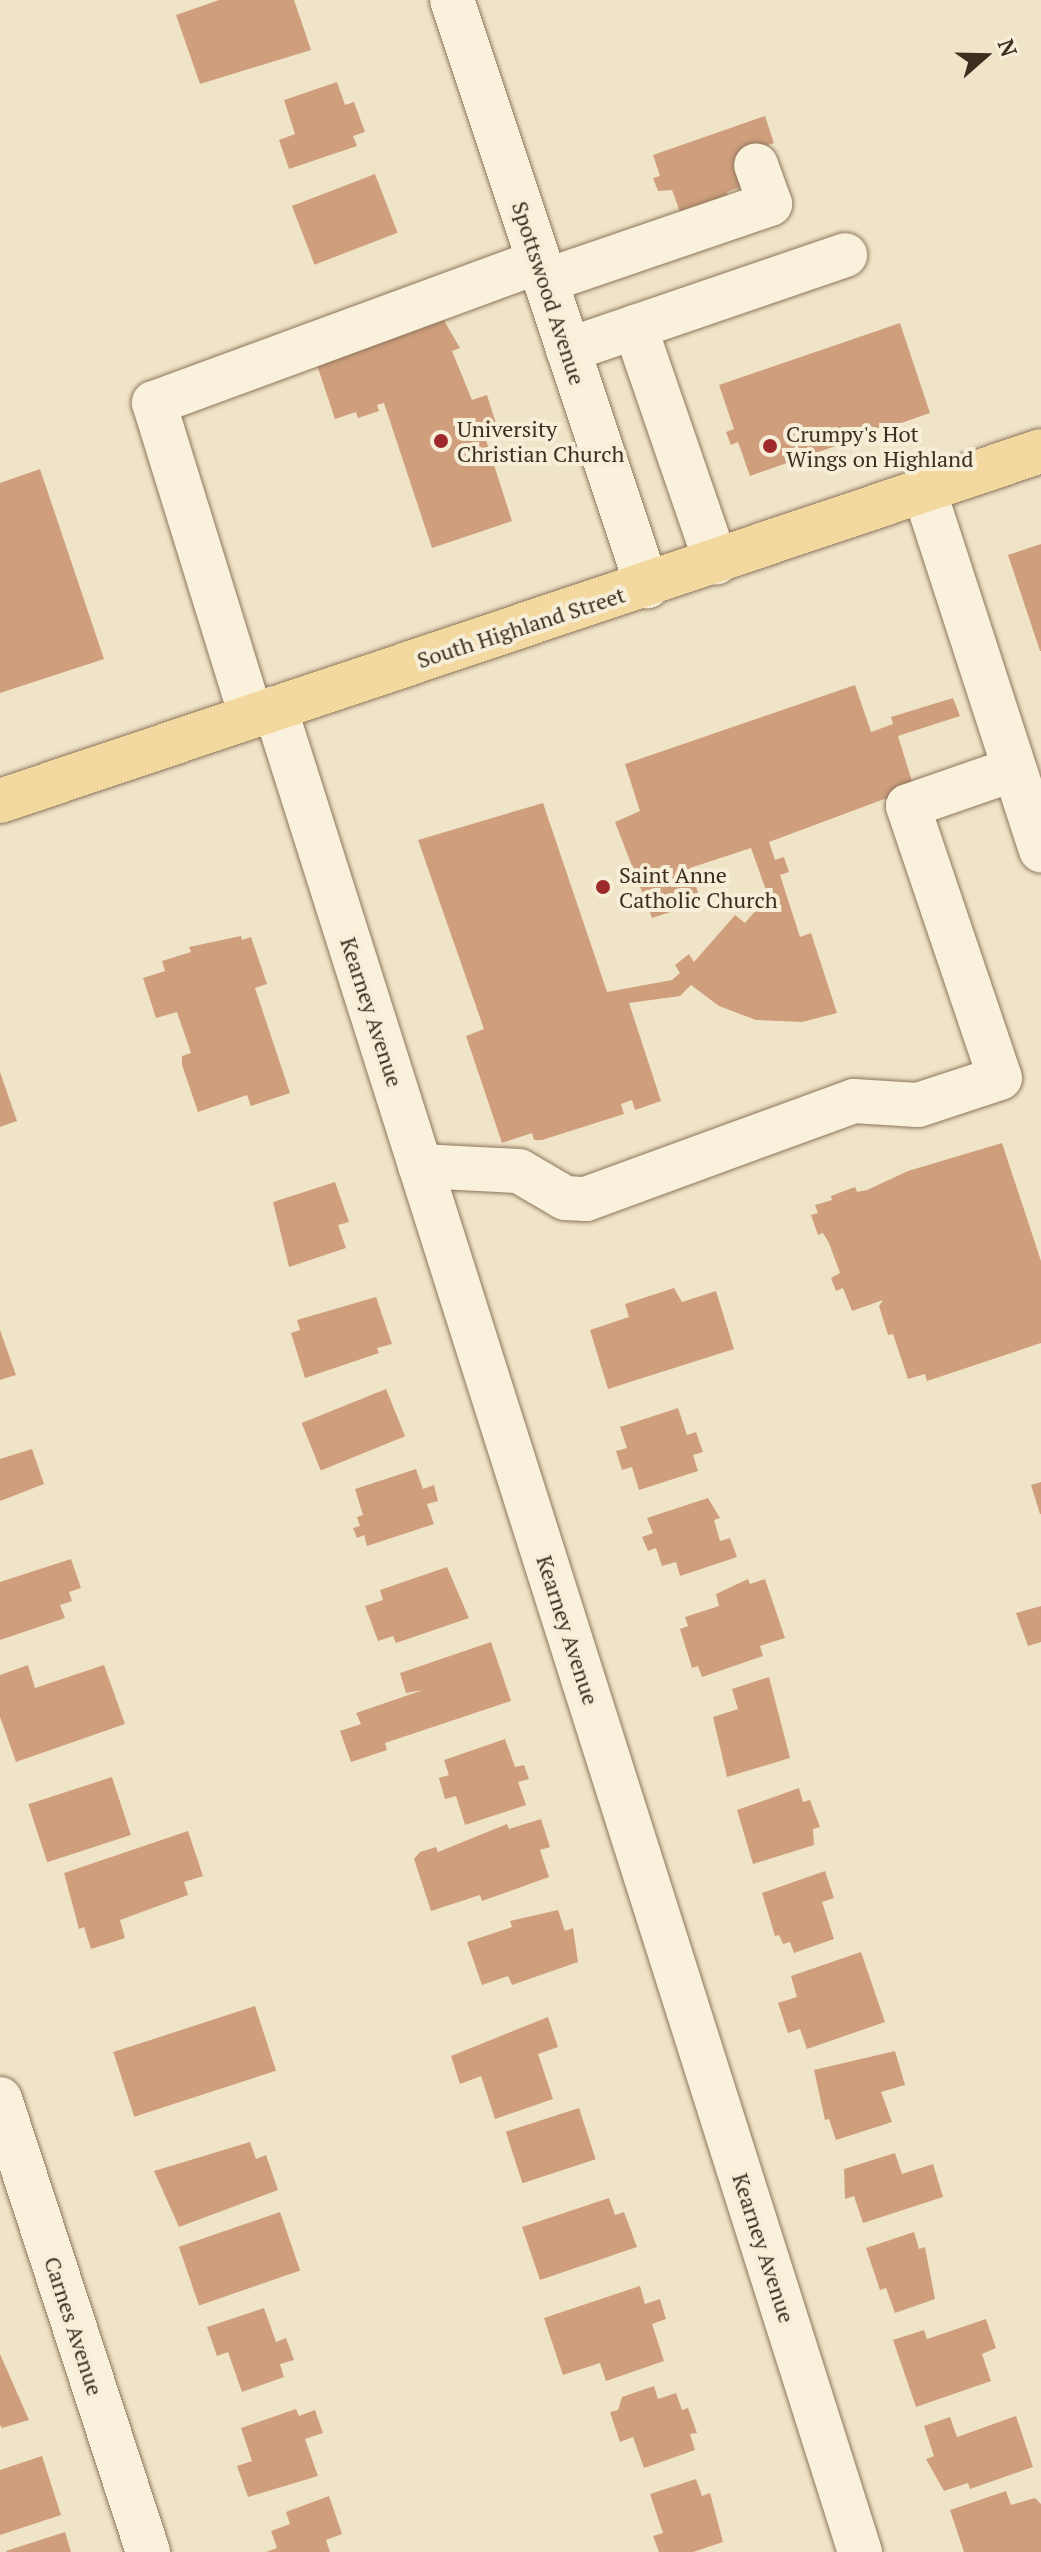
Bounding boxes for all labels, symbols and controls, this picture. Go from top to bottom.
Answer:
north arrow [945,16,1025,96]
text: N [992,35,1025,60]
street label: Spottswood Avenue [507,198,591,388]
place label: University Christian Church [457,415,624,466]
place label: Crumpy's Hot Wings on Highland [786,420,973,472]
marker: University Christian Church [432,432,450,450]
marker: Crumpy's Hot Wings on Highland [761,437,779,455]
street label: South Highland Street [414,581,628,673]
place label: Saint Anne Catholic Church [619,861,778,912]
marker: Saint Anne Catholic Church [594,878,612,896]
street label: Kearney Avenue [335,934,409,1090]
street label: Kearney Avenue [531,1552,605,1708]
street label: Kearney Avenue [727,2170,801,2326]
street label: Carnes Avenue [39,2253,109,2399]

